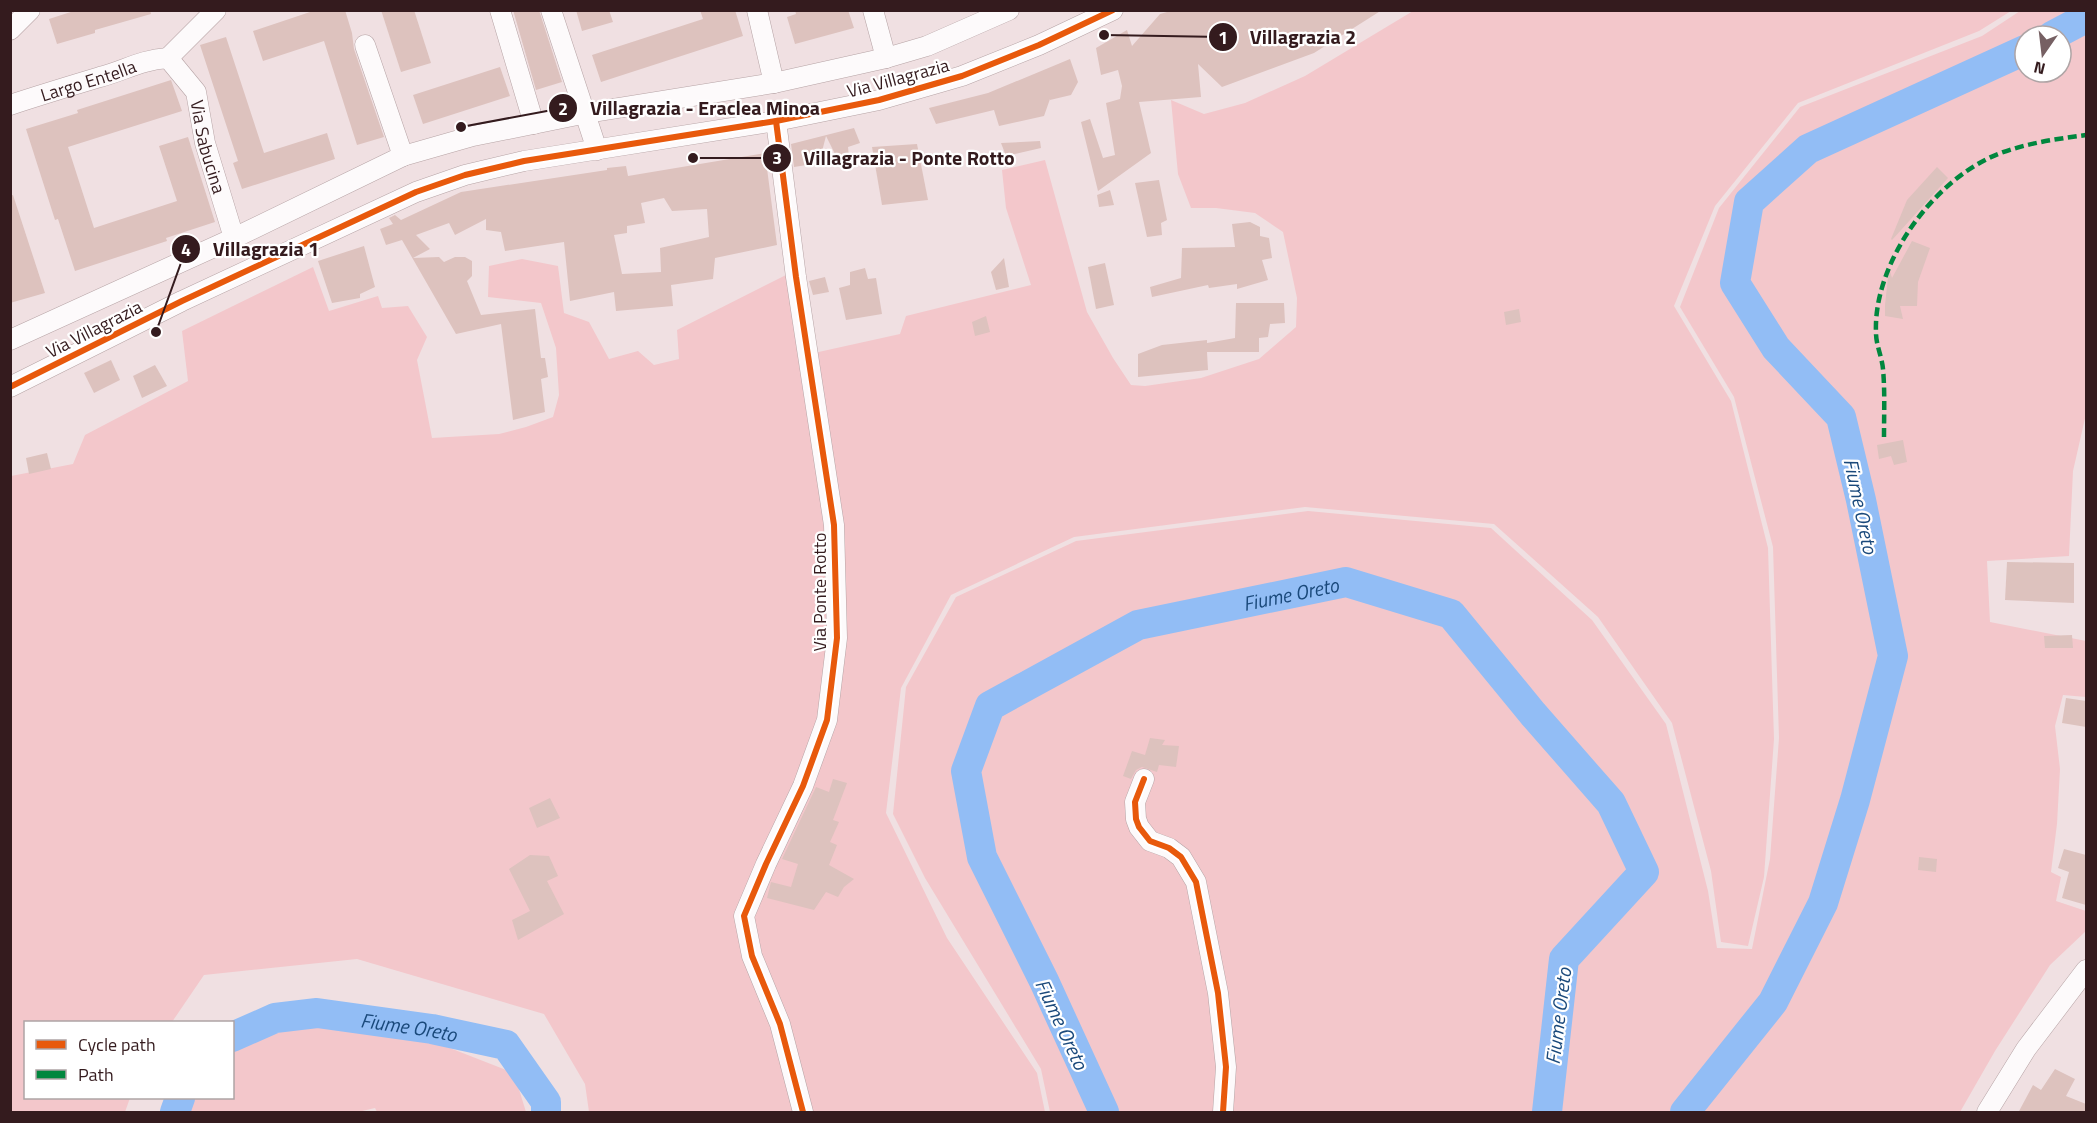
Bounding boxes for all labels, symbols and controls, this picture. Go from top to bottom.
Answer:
callout: Villagrazia 2 [1208,18,1368,56]
text: Villagrazia 2 [1250,21,1356,52]
text: 1 [1218,24,1228,51]
north arrow [2013,24,2073,84]
street label: Via Villagrazia [844,51,952,105]
street label: Largo Entella [37,52,140,108]
text: N [2031,56,2048,82]
callout: Villagrazia - Eraclea Minoa [548,89,832,127]
text: Villagrazia - Eraclea Minoa [590,92,820,123]
text: 2 [558,95,568,122]
street label: Via Sabucina [184,98,233,197]
callout: Villagrazia - Ponte Rotto [762,139,1027,177]
text: Villagrazia - Ponte Rotto [803,142,1015,173]
text: 3 [772,144,782,171]
callout: Villagrazia 1 [171,230,331,268]
text: Villagrazia 1 [213,233,319,264]
text: 4 [181,236,191,263]
street label: Via Villagrazia [41,293,147,365]
water label: Fiume Oreto [1836,455,1886,558]
street label: Via Ponte Rotto [806,533,833,651]
water label: Fiume Oreto [1240,568,1342,618]
water label: Fiume Oreto [1537,965,1579,1066]
water label: Fiume Oreto [1027,974,1097,1075]
water label: Fiume Oreto [359,1004,461,1050]
legend [24,1021,234,1099]
text: Cycle path [78,1031,156,1058]
text: Path [78,1061,114,1088]

